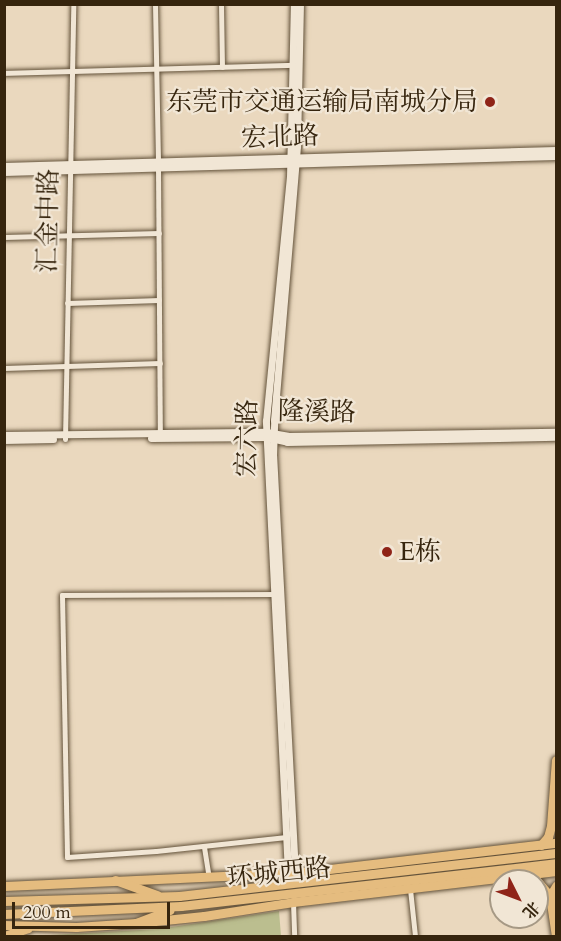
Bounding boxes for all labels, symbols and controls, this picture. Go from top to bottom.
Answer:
place label: 东莞市交通运输局南城分局 [166,86,478,118]
marker: 东莞市交通运输局南城分局 [483,95,497,109]
street label: 宏北路 [240,120,320,154]
street label: 汇金中路 [31,169,65,273]
street label: 隆溪路 [278,396,356,428]
street label: 宏六路 [231,399,263,477]
place label: E栋 [399,536,441,568]
marker: E栋 [380,545,394,559]
street label: 环城西路 [226,852,332,894]
north arrow [489,869,549,929]
scale bar [15,890,172,928]
text: 北 [517,896,544,923]
text: 200 m [23,900,71,925]

